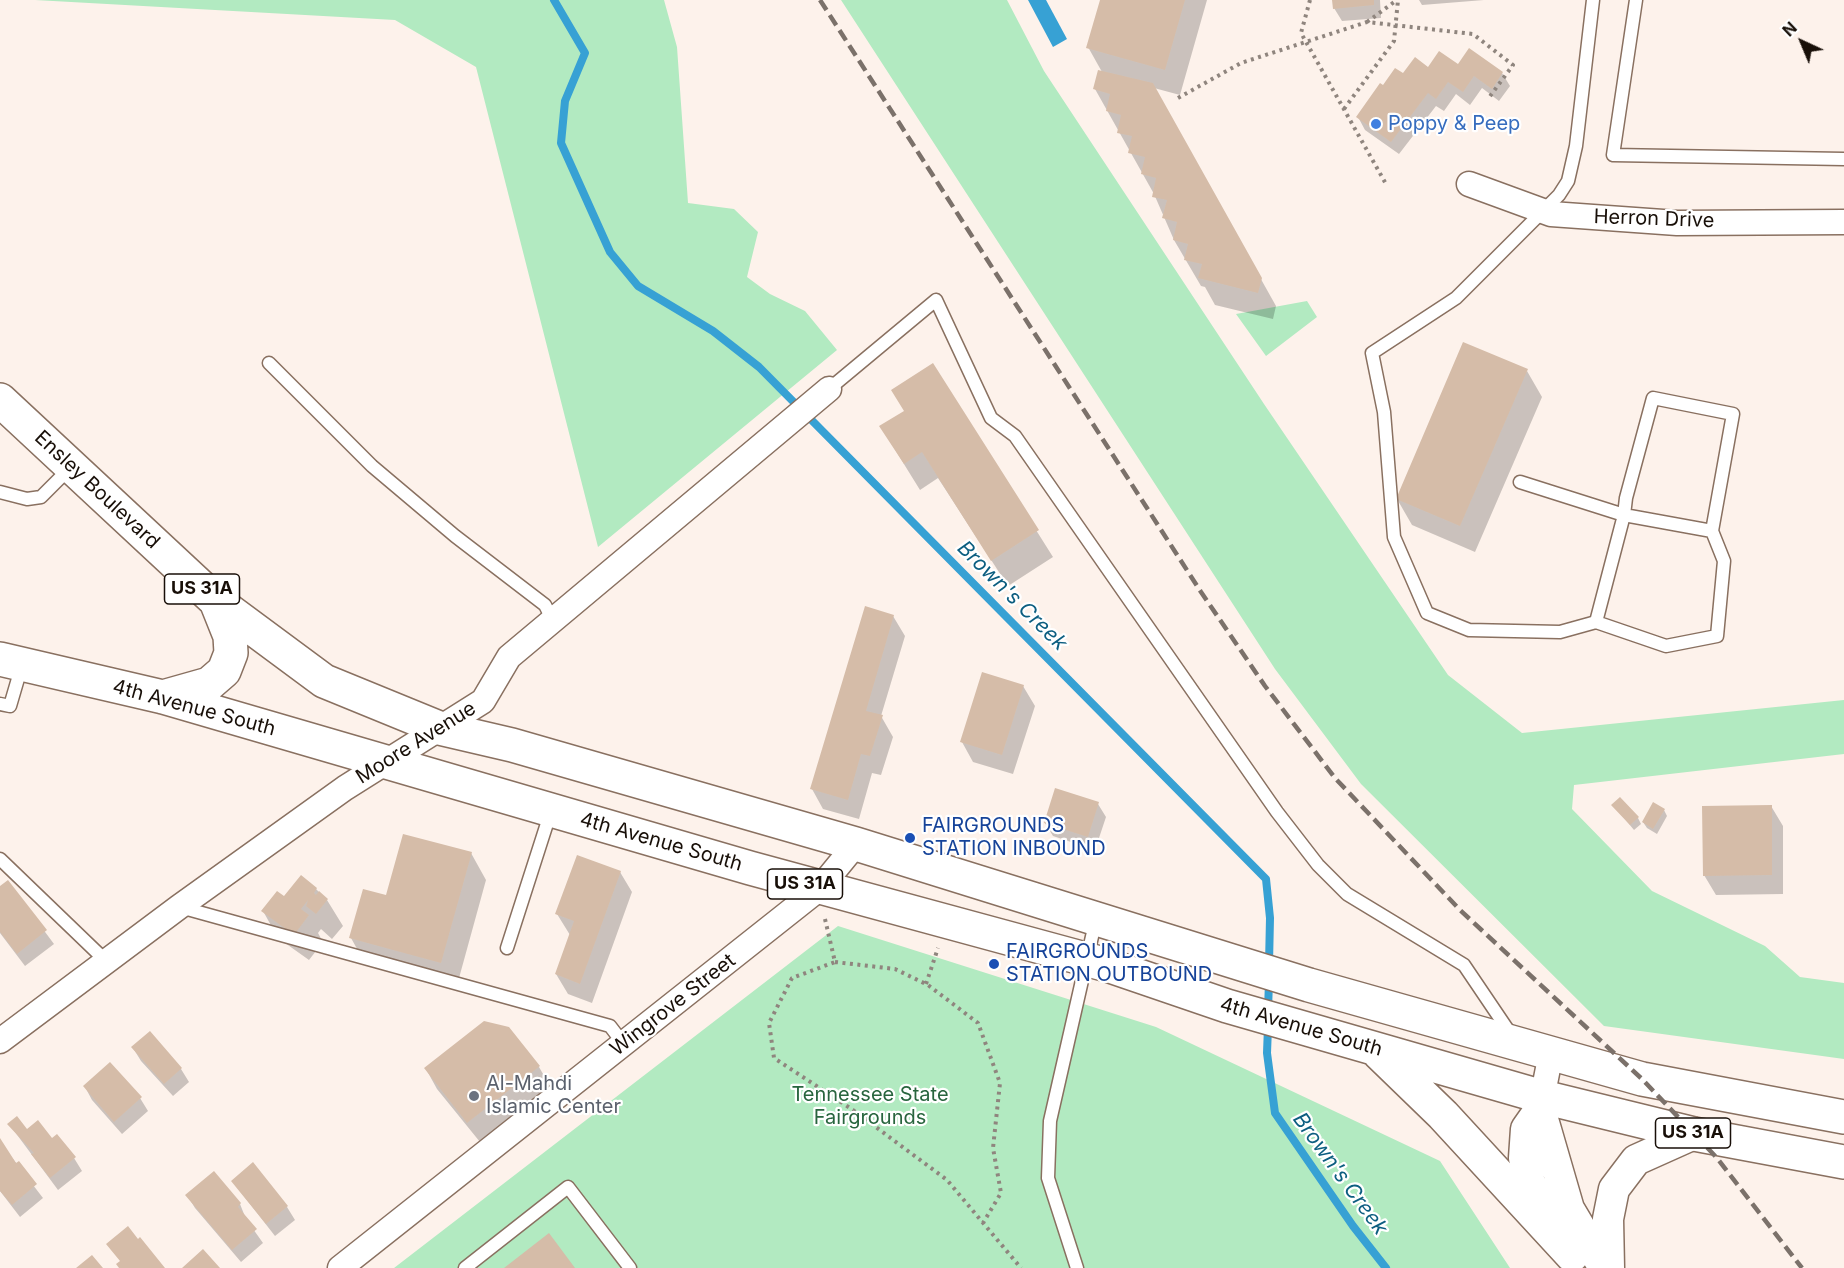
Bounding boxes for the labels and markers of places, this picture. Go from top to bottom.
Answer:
place label: Poppy & Peep [1388,112,1520,136]
marker: Poppy & Peep [1369,117,1383,131]
place label: FAIRGROUNDS STATION INBOUND [922,814,1106,861]
marker: FAIRGROUNDS STATION INBOUND [903,831,917,845]
place label: FAIRGROUNDS STATION OUTBOUND [1006,940,1212,987]
marker: FAIRGROUNDS STATION OUTBOUND [987,957,1001,971]
place label: Al-Mahdi Islamic Center [486,1072,621,1119]
marker: Al-Mahdi Islamic Center [467,1089,481,1103]

